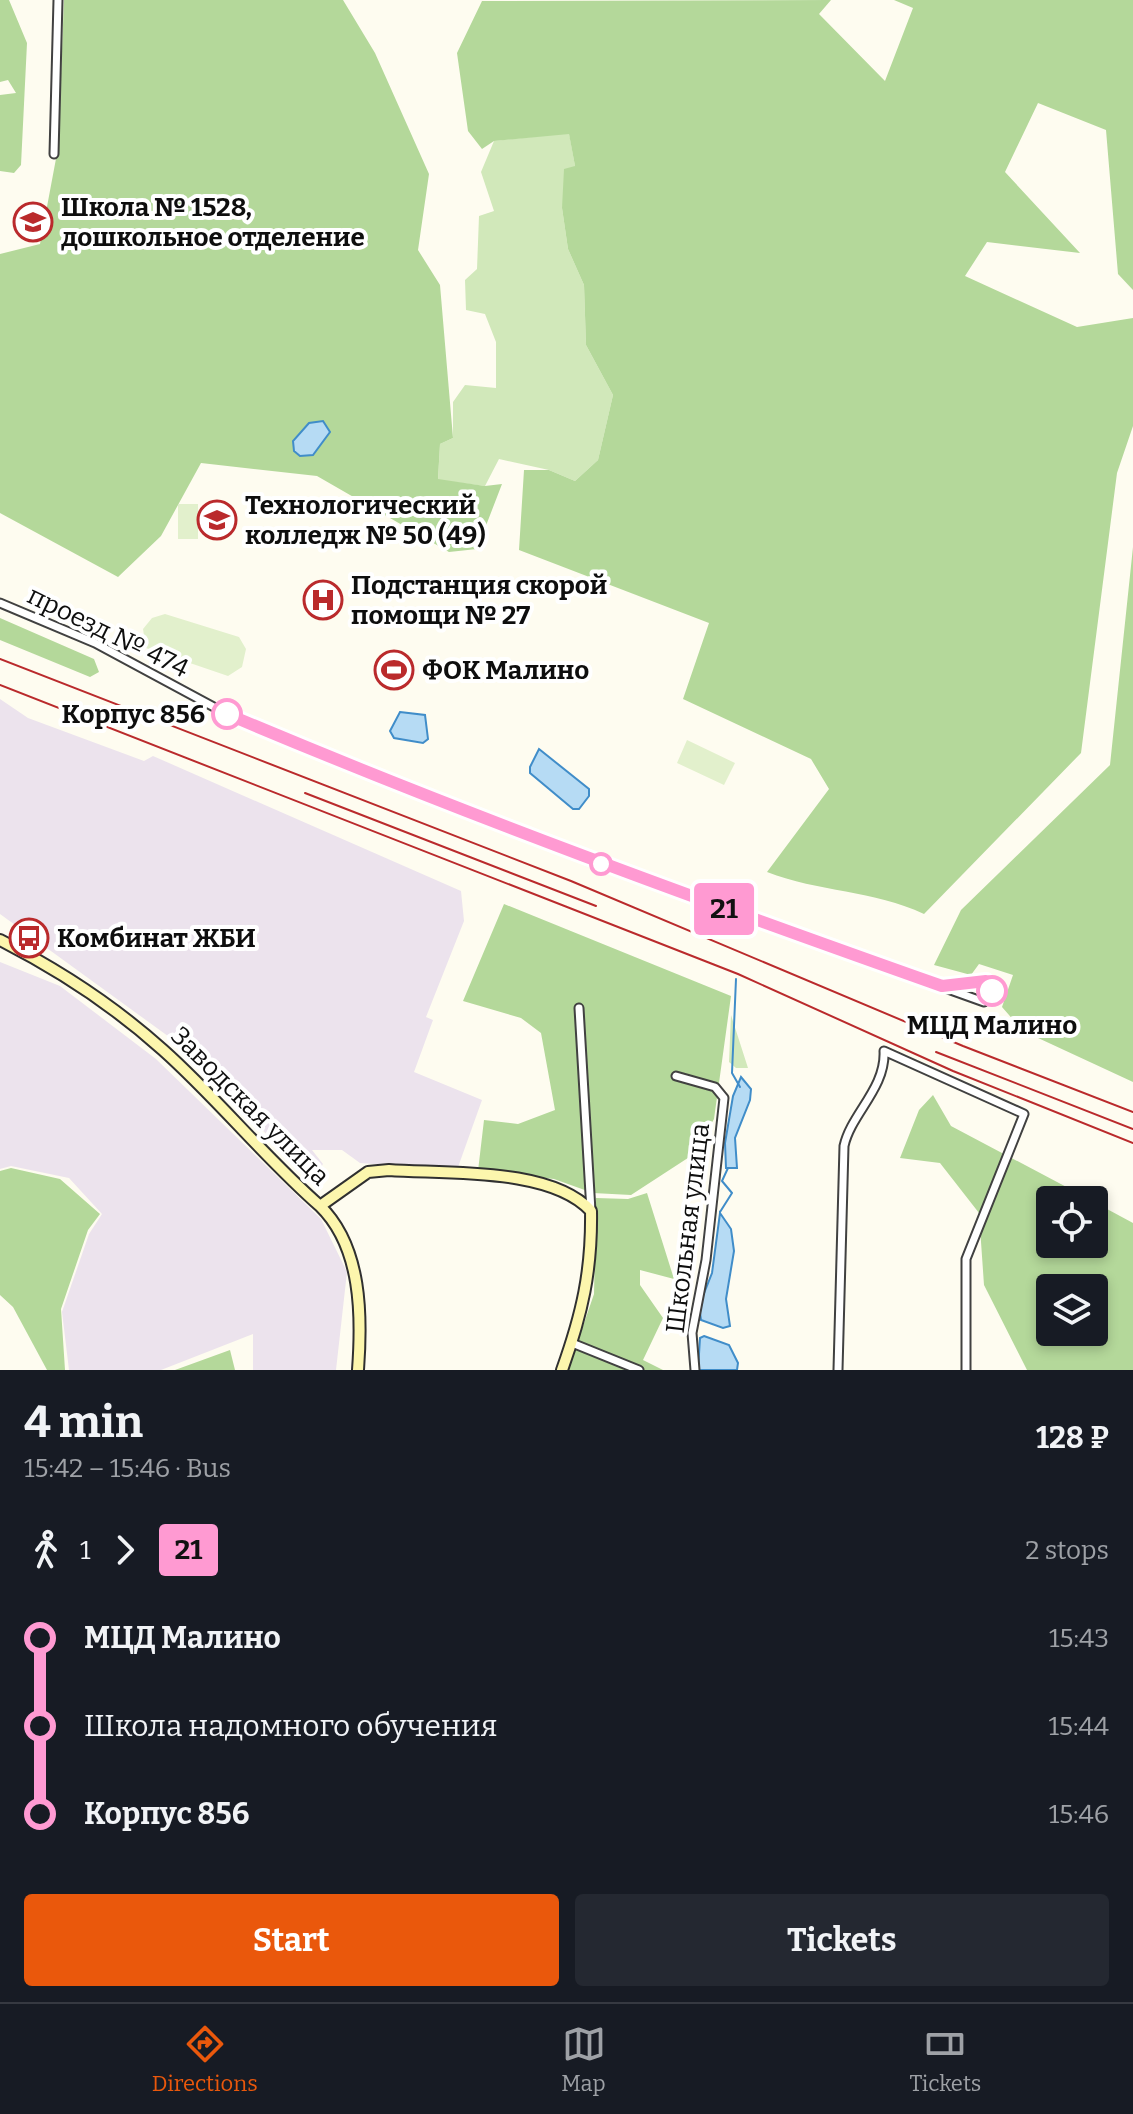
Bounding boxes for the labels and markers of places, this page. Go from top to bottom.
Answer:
place label: Школа № 1528, дошкольное отделение [61,192,365,253]
school or university icon: Школа № 1528, дошкольное отделение [12,201,54,243]
place label: Технологический колледж № 50 (49) [245,490,486,551]
school or university icon: Технологический колледж № 50 (49) [196,499,238,541]
place label: Подстанция скорой помощи № 27 [351,570,607,631]
hospital icon: Подстанция скорой помощи № 27 [302,579,344,621]
sports icon: ФОК Малино [373,649,415,691]
place label: ФОК Малино [422,655,589,686]
place label: Корпус 856 [62,699,205,730]
marker: Корпус 856 [212,699,242,729]
unlabelled marker [590,853,612,875]
bus stop icon: Комбинат ЖБИ [8,917,50,959]
place label: Комбинат ЖБИ [57,923,256,954]
marker: МЦД Малино [977,976,1007,1006]
place label: МЦД Малино [907,1010,1077,1041]

